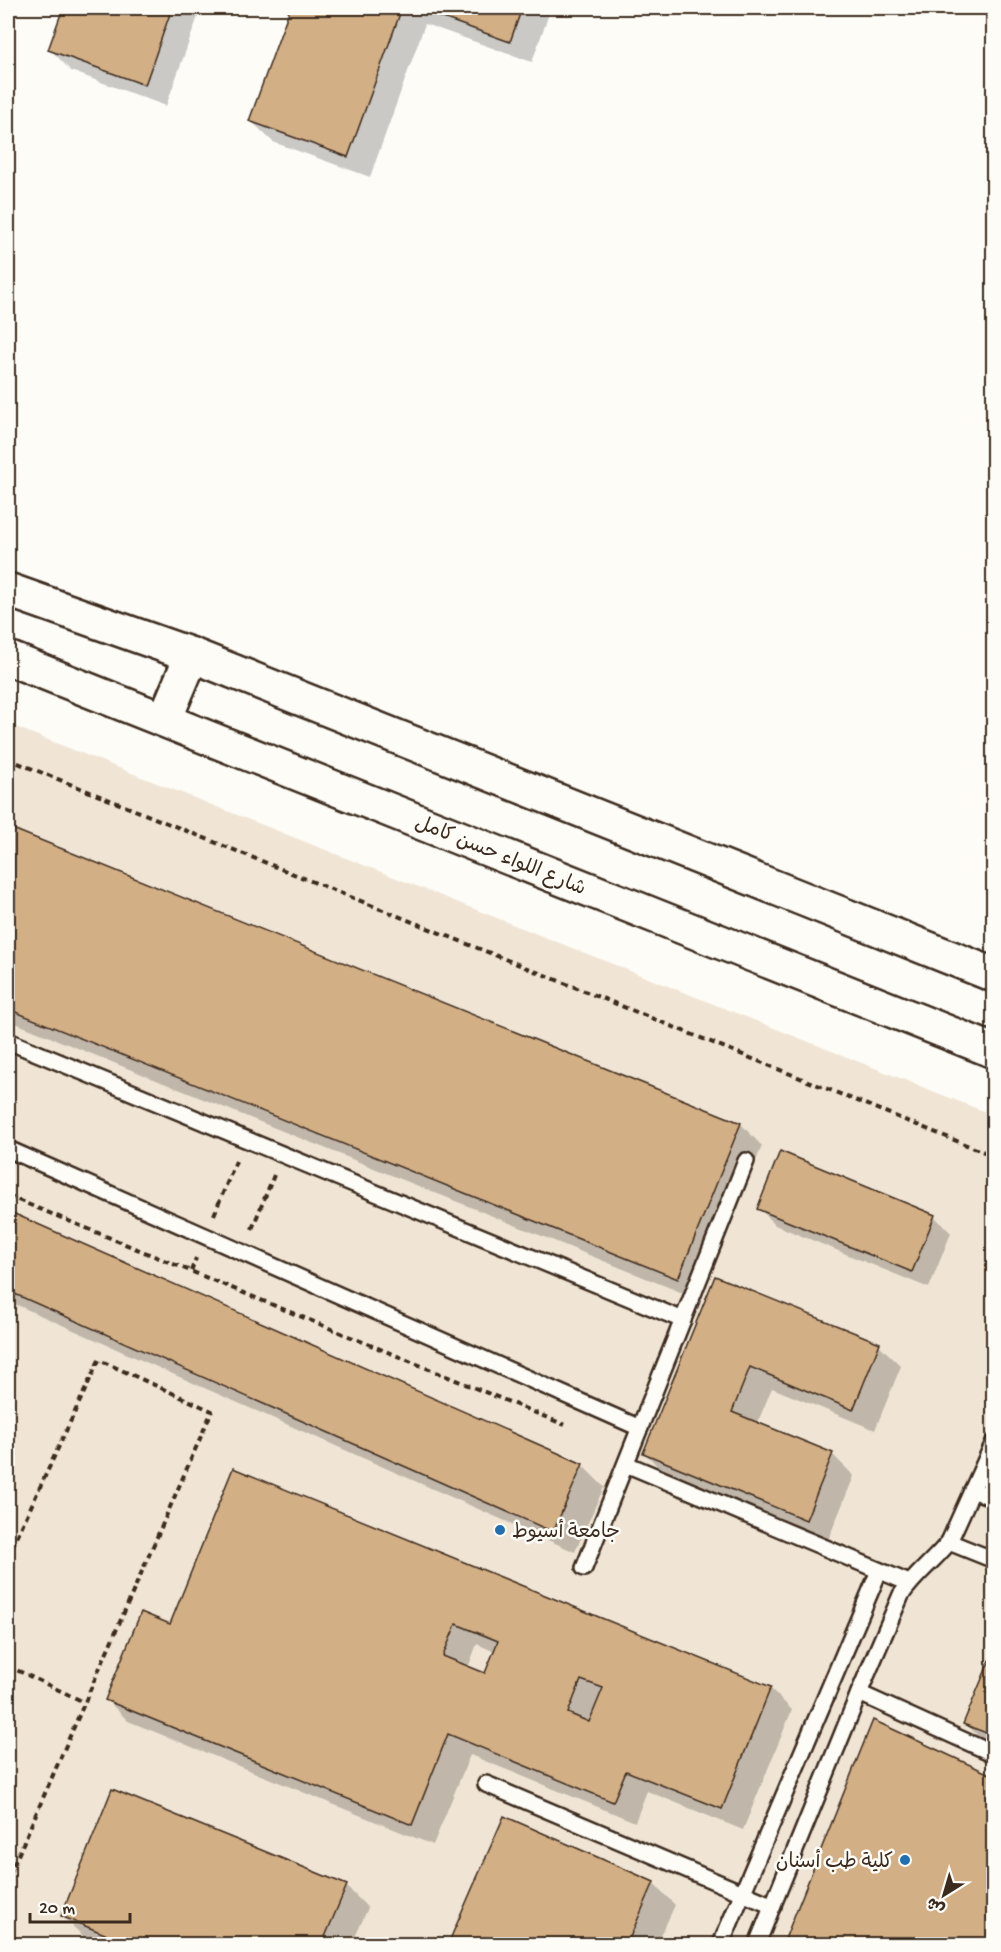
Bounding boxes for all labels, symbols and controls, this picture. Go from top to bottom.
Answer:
street label: شارع اللواء حسن كامل [411,812,589,902]
place label: جامعة أسيوط [512,1519,620,1545]
marker: جامعة أسيوط [493,1523,507,1537]
place label: كلية طب أسنان [776,1849,893,1875]
marker: كلية طب أسنان [898,1853,912,1867]
north arrow [914,1865,974,1925]
scale bar [30,1886,130,1924]
text: ش [924,1891,950,1917]
text: 20 m [39,1899,75,1920]

